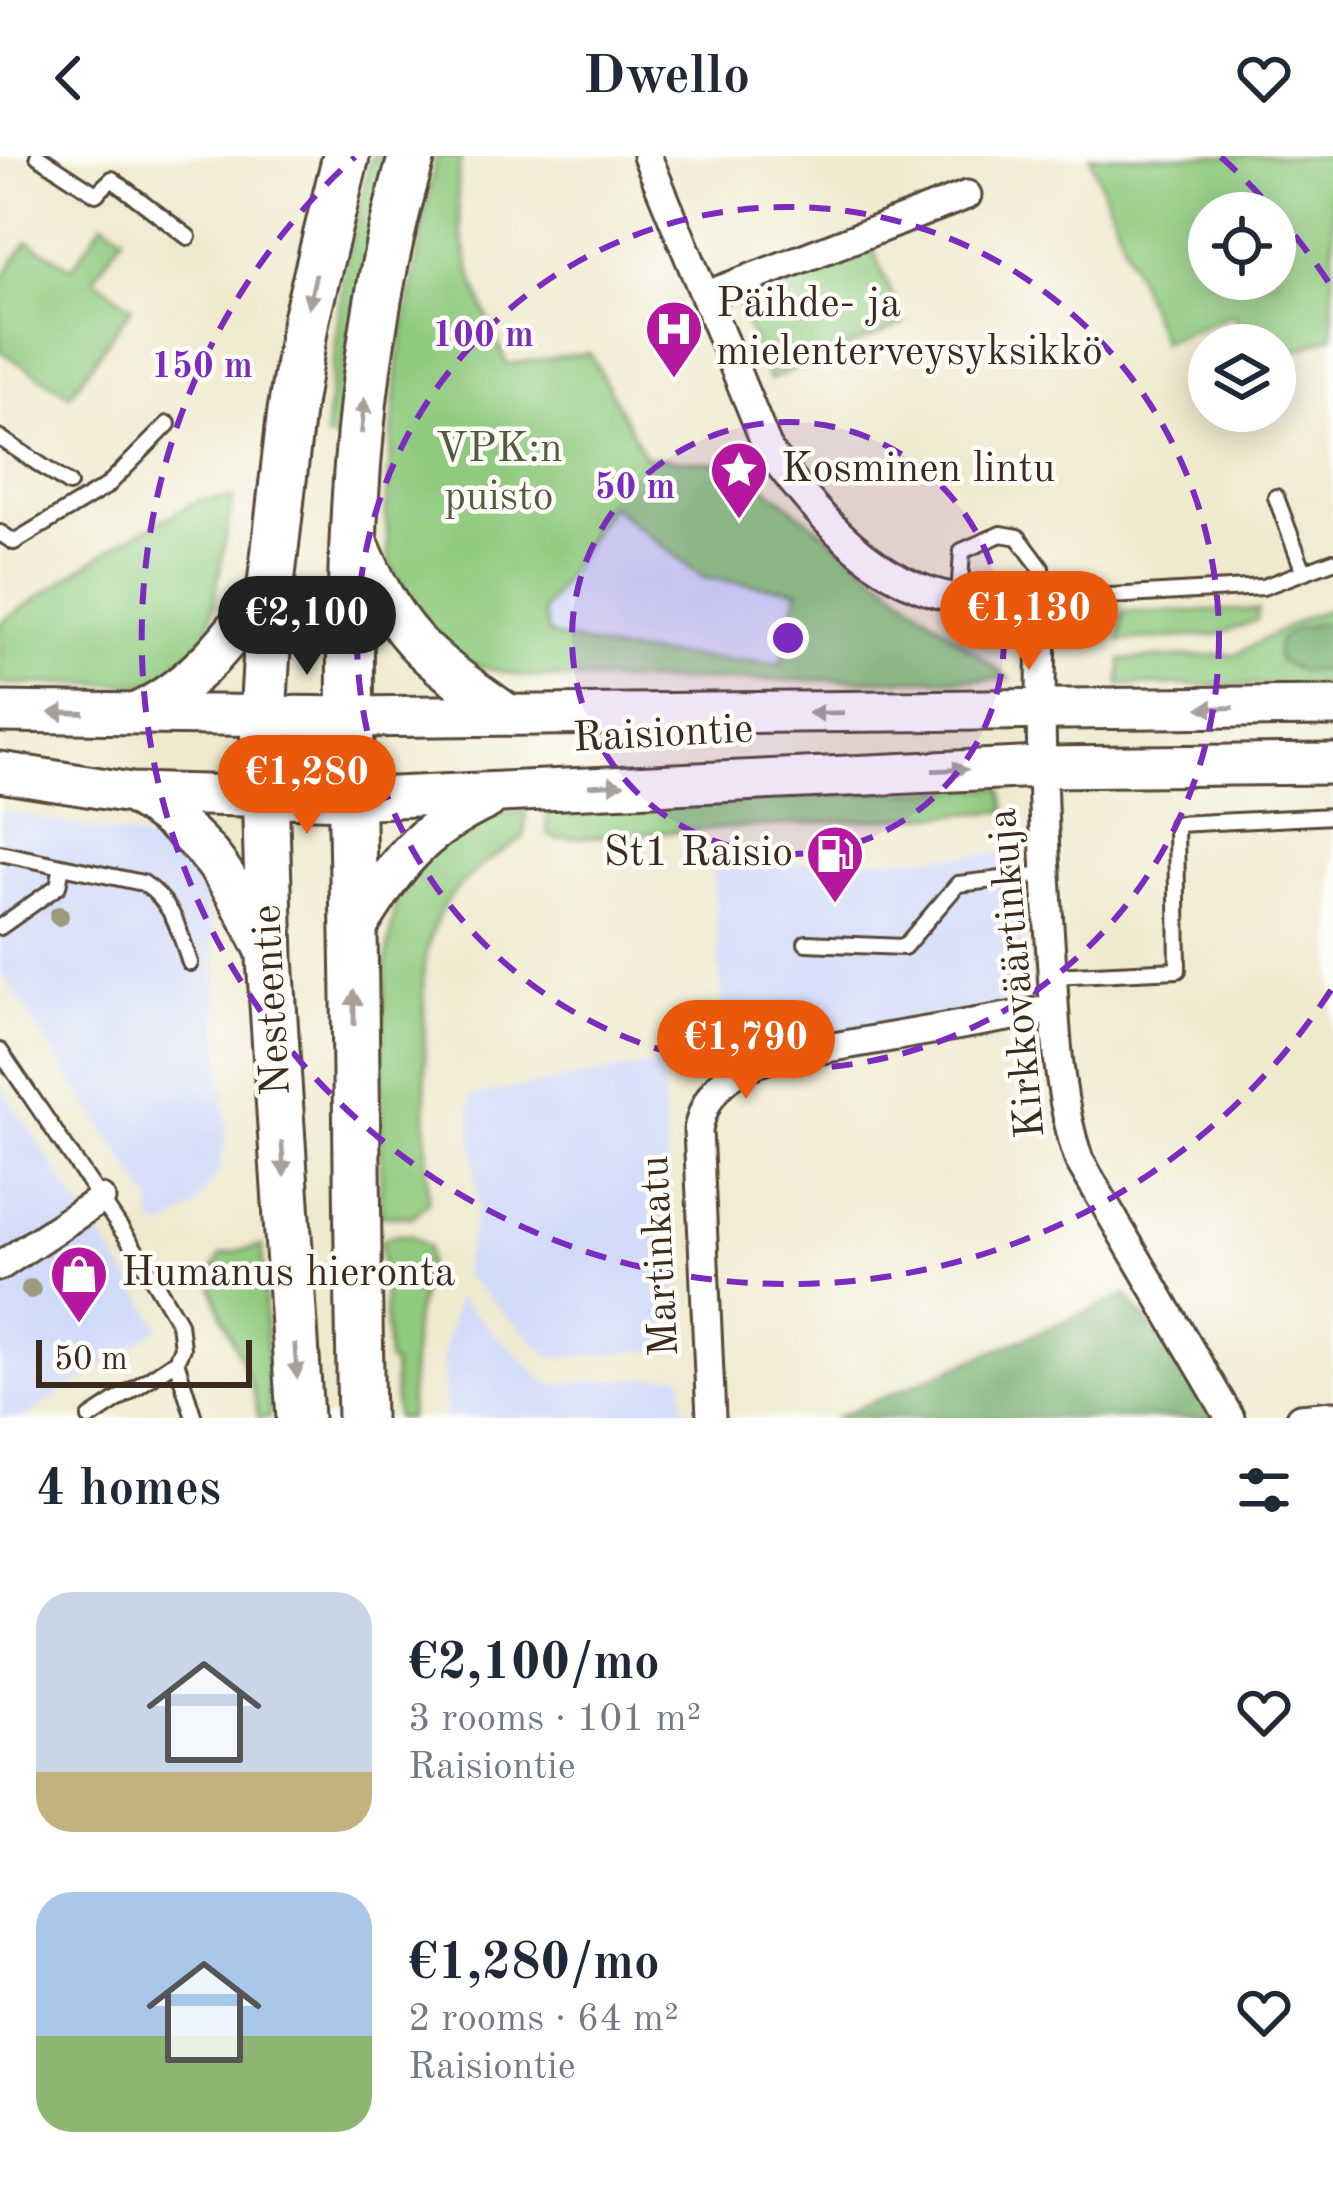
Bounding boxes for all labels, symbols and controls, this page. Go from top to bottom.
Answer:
icon: back [36,45,102,111]
icon: heart [1231,45,1297,111]
text: Dwello [583,51,750,105]
map controls [1188,192,1296,432]
button: locate [1188,192,1296,300]
one-way arrow [302,272,321,309]
place label: Päihde- ja mielenterveysyksikkö [716,284,1103,374]
hospital icon: Päihde- ja mielenterveysyksikkö [643,298,705,380]
text: 100 m [432,319,534,355]
button: layers [1188,324,1296,432]
text: 150 m [151,350,253,386]
one-way arrow [354,397,373,434]
park label: VPK:n puisto [435,429,563,519]
place icon: Kosminen lintu [708,439,770,521]
place label: Kosminen lintu [781,449,1055,491]
text: 50 m [595,471,675,507]
pin: €1,130 [931,571,1127,673]
pin: €2,100 [209,576,405,678]
text: €1,130 [967,590,1091,629]
text: €2,100 [245,595,369,634]
centre of rings [767,617,809,659]
one-way arrow [1196,698,1234,718]
one-way arrow [806,703,844,723]
one-way arrow [47,704,85,723]
street label: Raisiontie [572,709,754,761]
pin: €1,280 [209,735,405,837]
text: €1,280 [245,754,369,793]
one-way arrow [932,760,970,779]
one-way arrow [588,775,626,794]
street label: Kirkkoväärtinkuja [983,806,1053,1140]
fuel station icon: St1 Raisio [804,823,866,905]
place label: St1 Raisio [604,833,793,875]
street label: Nesteentie [247,903,299,1097]
one-way arrow [345,988,364,1026]
pin: €1,790 [648,1000,844,1102]
text: €1,790 [684,1019,808,1058]
one-way arrow [273,1141,292,1178]
street label: Martinkatu [635,1154,687,1358]
shop icon: Humanus hieronta [48,1243,110,1325]
place label: Humanus hieronta [121,1253,455,1295]
scale bar [36,1334,252,1387]
one-way arrow [287,1343,306,1380]
text: 50 m [54,1344,128,1377]
icon: filters [1231,1457,1297,1523]
text: 4 homes [36,1465,221,1516]
text: €2,100/mo [408,1639,660,1690]
icon: home [132,1640,276,1784]
icon: heart [1231,1679,1297,1745]
text: 3 rooms · 101 m² [408,1700,701,1739]
text: Raisiontie [408,1748,576,1787]
text: €1,280/mo [408,1939,660,1990]
icon: home [132,1940,276,2084]
icon: heart [1231,1979,1297,2045]
text: 2 rooms · 64 m² [408,2000,679,2039]
text: Raisiontie [408,2048,576,2087]

